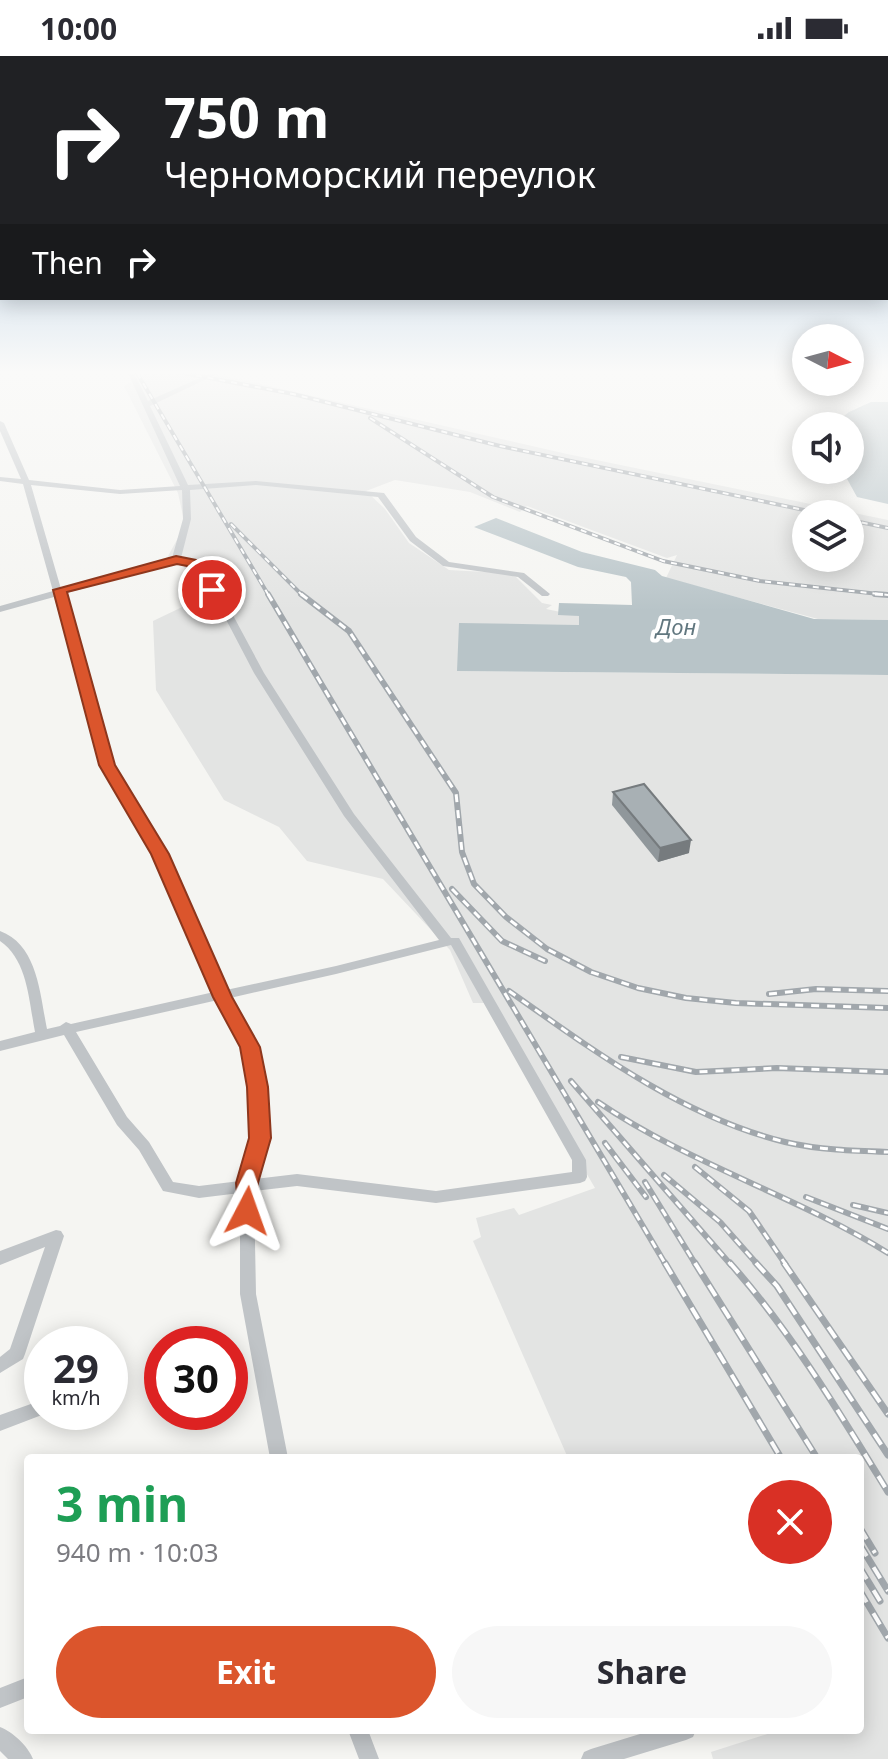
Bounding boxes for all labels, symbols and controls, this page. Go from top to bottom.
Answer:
text: 10:00 [40,8,117,49]
text: 750 m [164,78,329,154]
icon: right [32,88,136,192]
text: Черноморский переулок [164,150,596,199]
icon: right [119,240,163,284]
text: Then [32,242,103,283]
north arrow [792,324,864,396]
map controls [792,324,864,572]
button: sound [792,412,864,484]
button: layers [792,500,864,572]
pin [178,556,246,624]
icon: arrive [190,568,234,612]
water label: Дон [654,611,696,641]
position arrow [205,1169,289,1253]
speed limit sign: 30 [144,1326,248,1430]
text: 29 [53,1340,99,1395]
text: km/h [51,1384,101,1411]
text: 3 min [56,1471,188,1536]
button: close [748,1480,832,1564]
text: 940 m · 10:03 [56,1534,219,1570]
button: Exit [56,1626,436,1718]
button: Share [452,1626,832,1718]

